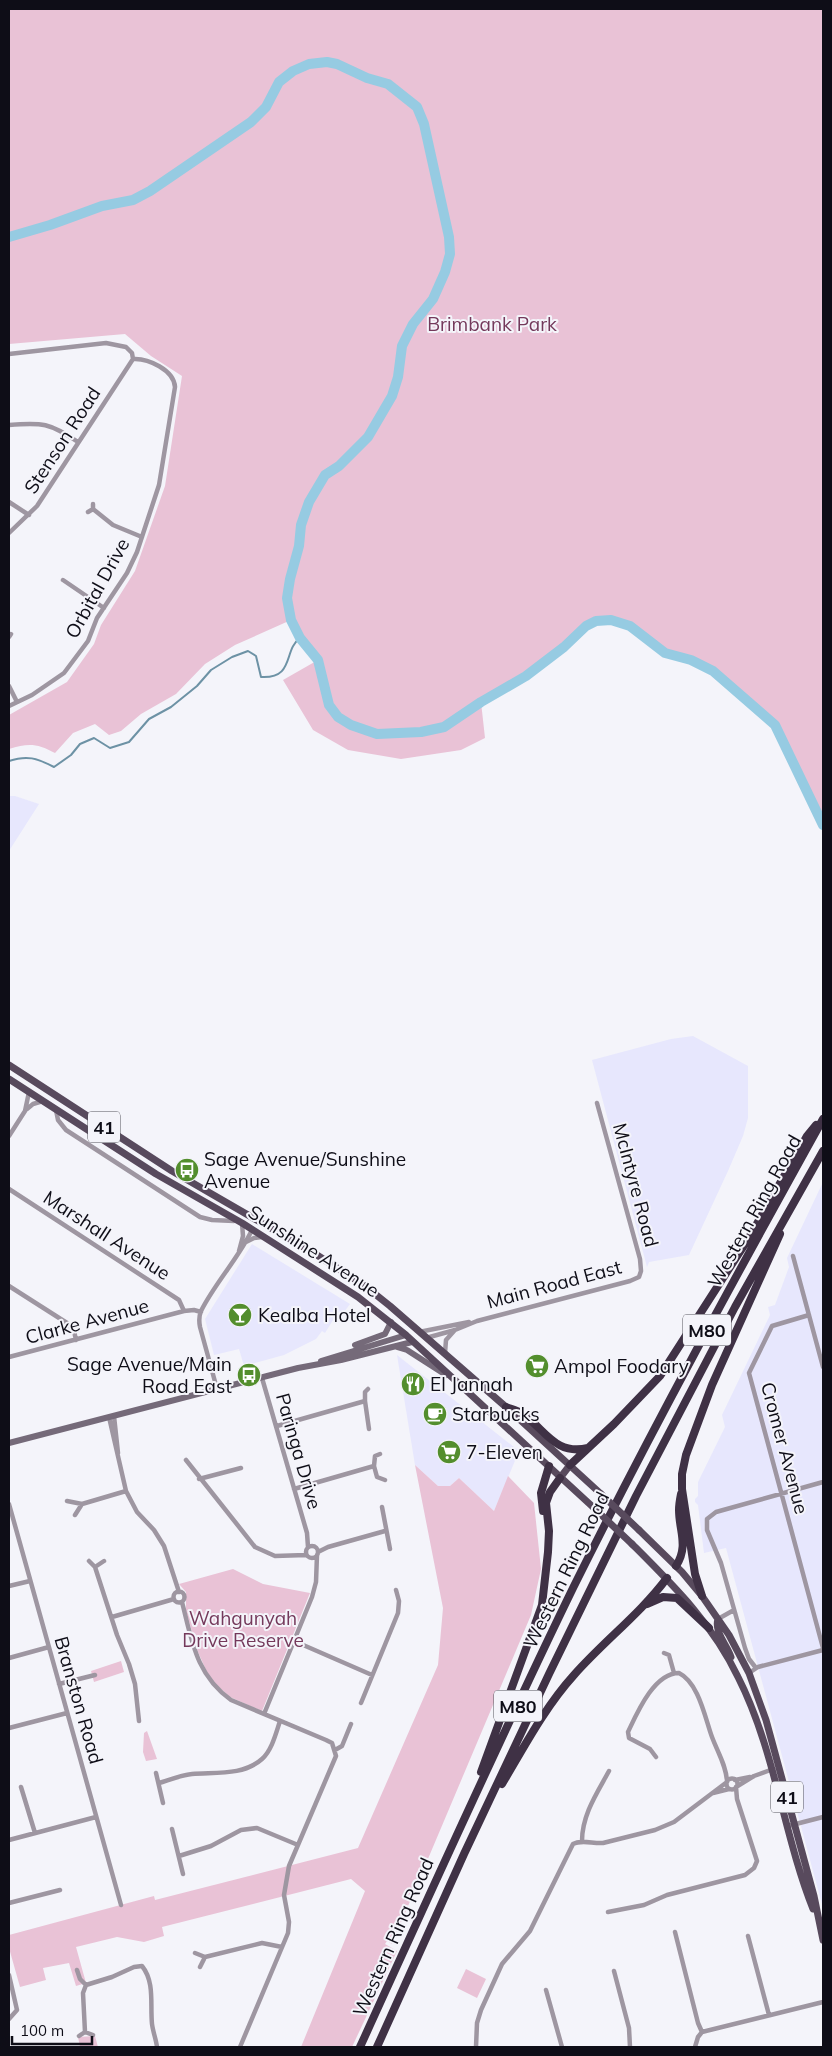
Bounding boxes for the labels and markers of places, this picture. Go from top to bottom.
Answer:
place label: Sage Avenue/Sunshine Avenue [204,1147,406,1193]
bus stop icon: Sage Avenue/Sunshine Avenue [174,1157,200,1183]
bar icon: Kealba Hotel [227,1302,253,1328]
place label: Kealba Hotel [258,1303,371,1327]
place label: Sage Avenue/Main Road East [67,1352,232,1398]
supermarket icon: Ampol Foodary [524,1353,550,1379]
place label: Ampol Foodary [554,1354,689,1378]
bus stop icon: Sage Avenue/Main Road East [236,1362,262,1388]
restaurant icon: El Jannah [400,1371,426,1397]
place label: El Jannah [430,1372,513,1396]
cafe icon: Starbucks [422,1401,448,1427]
place label: Starbucks [452,1402,540,1426]
supermarket icon: 7-Eleven [436,1439,462,1465]
place label: 7-Eleven [466,1440,543,1464]

